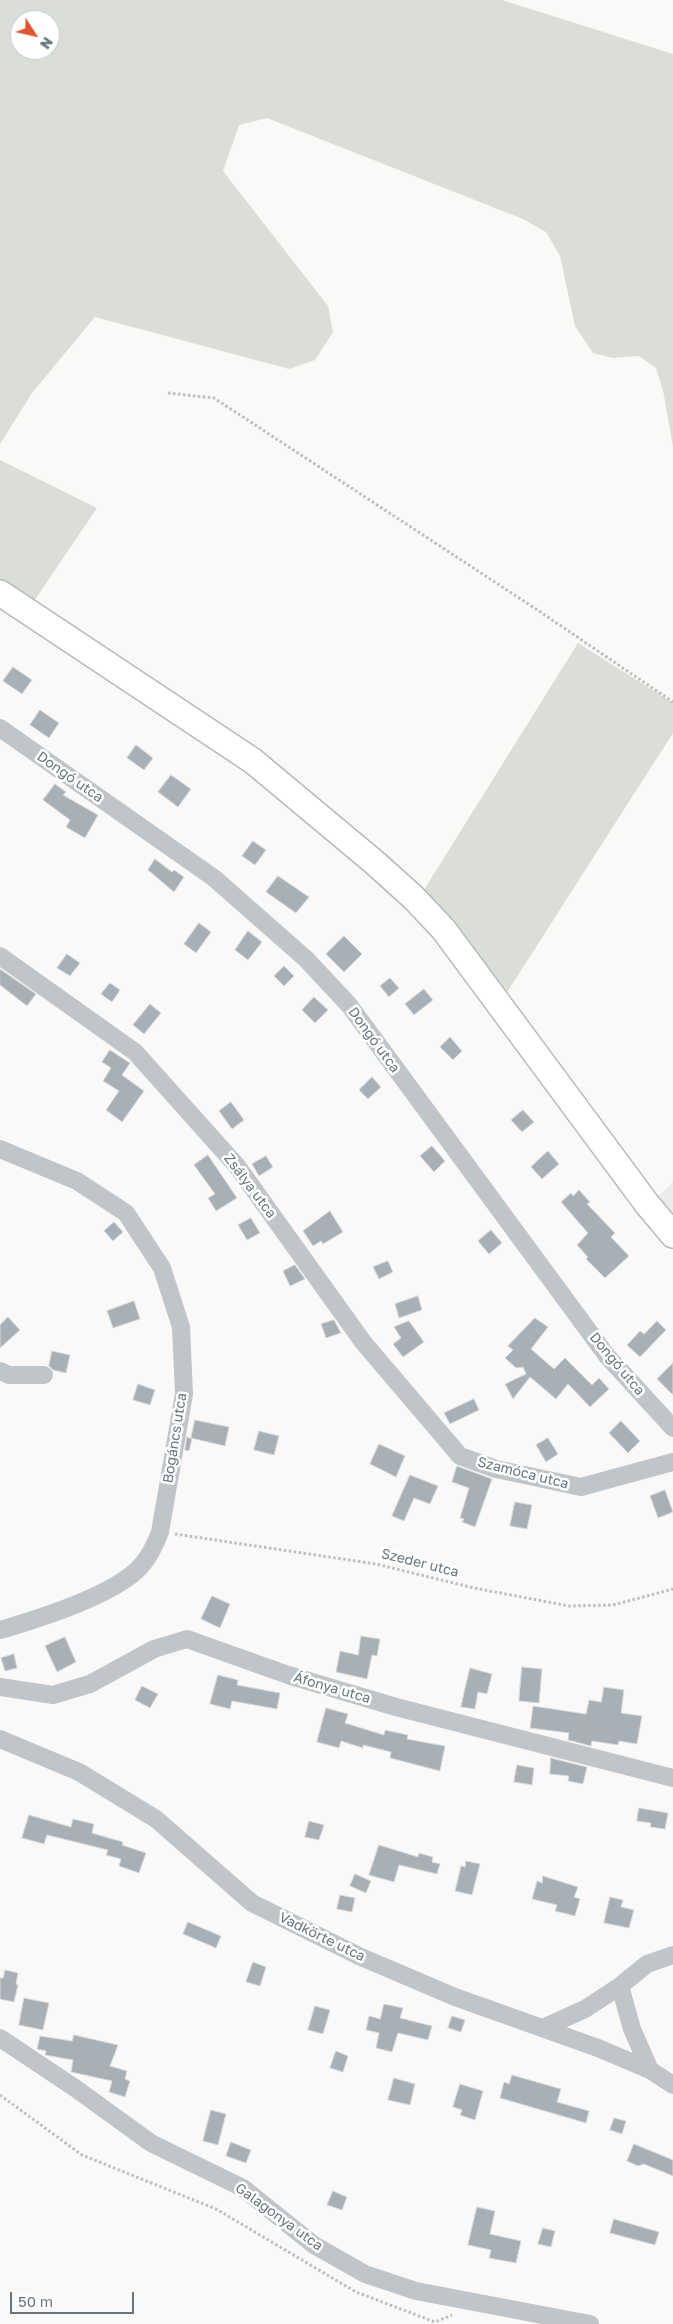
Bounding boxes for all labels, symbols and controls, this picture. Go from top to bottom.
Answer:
north arrow [10,10,60,60]
text: N [37,34,57,53]
street label: Dongó utca [34,748,106,806]
street label: Dongó utca [345,1004,403,1076]
street label: Zsálya utca [220,1150,280,1222]
street label: Dongó utca [586,1329,648,1399]
street label: Bogáncs utca [160,1392,190,1484]
street label: Szamóca utca [476,1454,570,1492]
street label: Szeder utca [379,1545,461,1581]
street label: Áfonya utca [292,1669,372,1707]
street label: Vadkörte utca [276,1909,368,1965]
street label: Galagonya utca [232,2180,326,2254]
scale bar [12,2282,136,2314]
text: 50 m [18,2292,53,2310]

